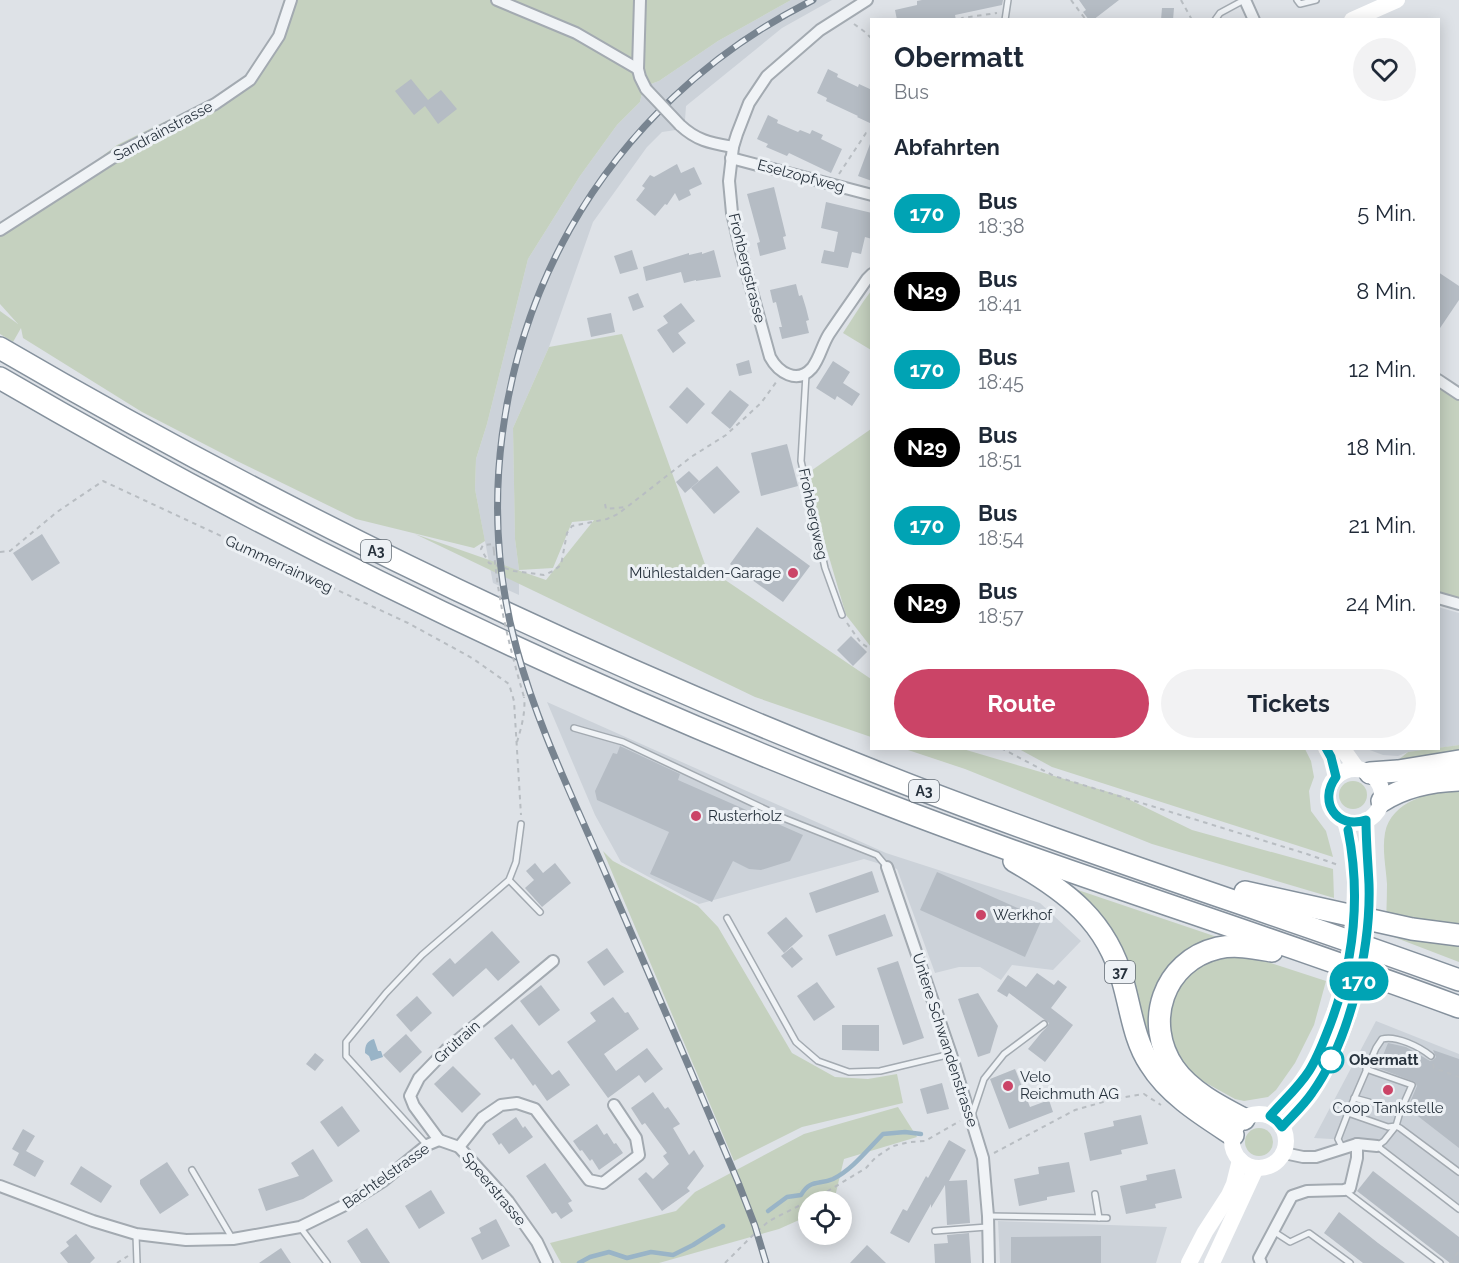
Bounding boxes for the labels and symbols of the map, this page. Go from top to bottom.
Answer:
street label: Sandrainstrasse [110,97,216,165]
street label: Eselzopfweg [755,156,847,196]
street label: Frohbergstrasse [725,211,769,325]
street label: Frohbergweg [794,466,832,562]
street label: Gummerrainweg [222,531,336,597]
road number: A3 [361,540,391,562]
place label: Mühlestalden-Garage [629,564,781,582]
marker: Mühlestalden-Garage [786,566,800,580]
road number: A3 [909,780,939,802]
place label: Rusterholz [708,807,782,825]
marker: Rusterholz [689,809,703,823]
place label: Werkhof [993,906,1053,924]
marker: Werkhof [974,908,988,922]
street label: Untere Schwandenstrasse [908,951,982,1129]
road number: 37 [1105,961,1135,983]
line badge: 170 [1324,962,1394,1000]
street label: Grütrain [430,1017,484,1067]
marker: Obermatt [1318,1047,1344,1073]
place label: Obermatt [1349,1051,1419,1069]
place label: Velo Reichmuth AG [1020,1068,1119,1103]
marker: Velo Reichmuth AG [1001,1079,1015,1093]
marker: Coop Tankstelle [1381,1083,1395,1097]
place label: Coop Tankstelle [1332,1099,1444,1117]
street label: Bachtelstrasse [339,1139,433,1213]
street label: Speerstrasse [458,1149,530,1229]

